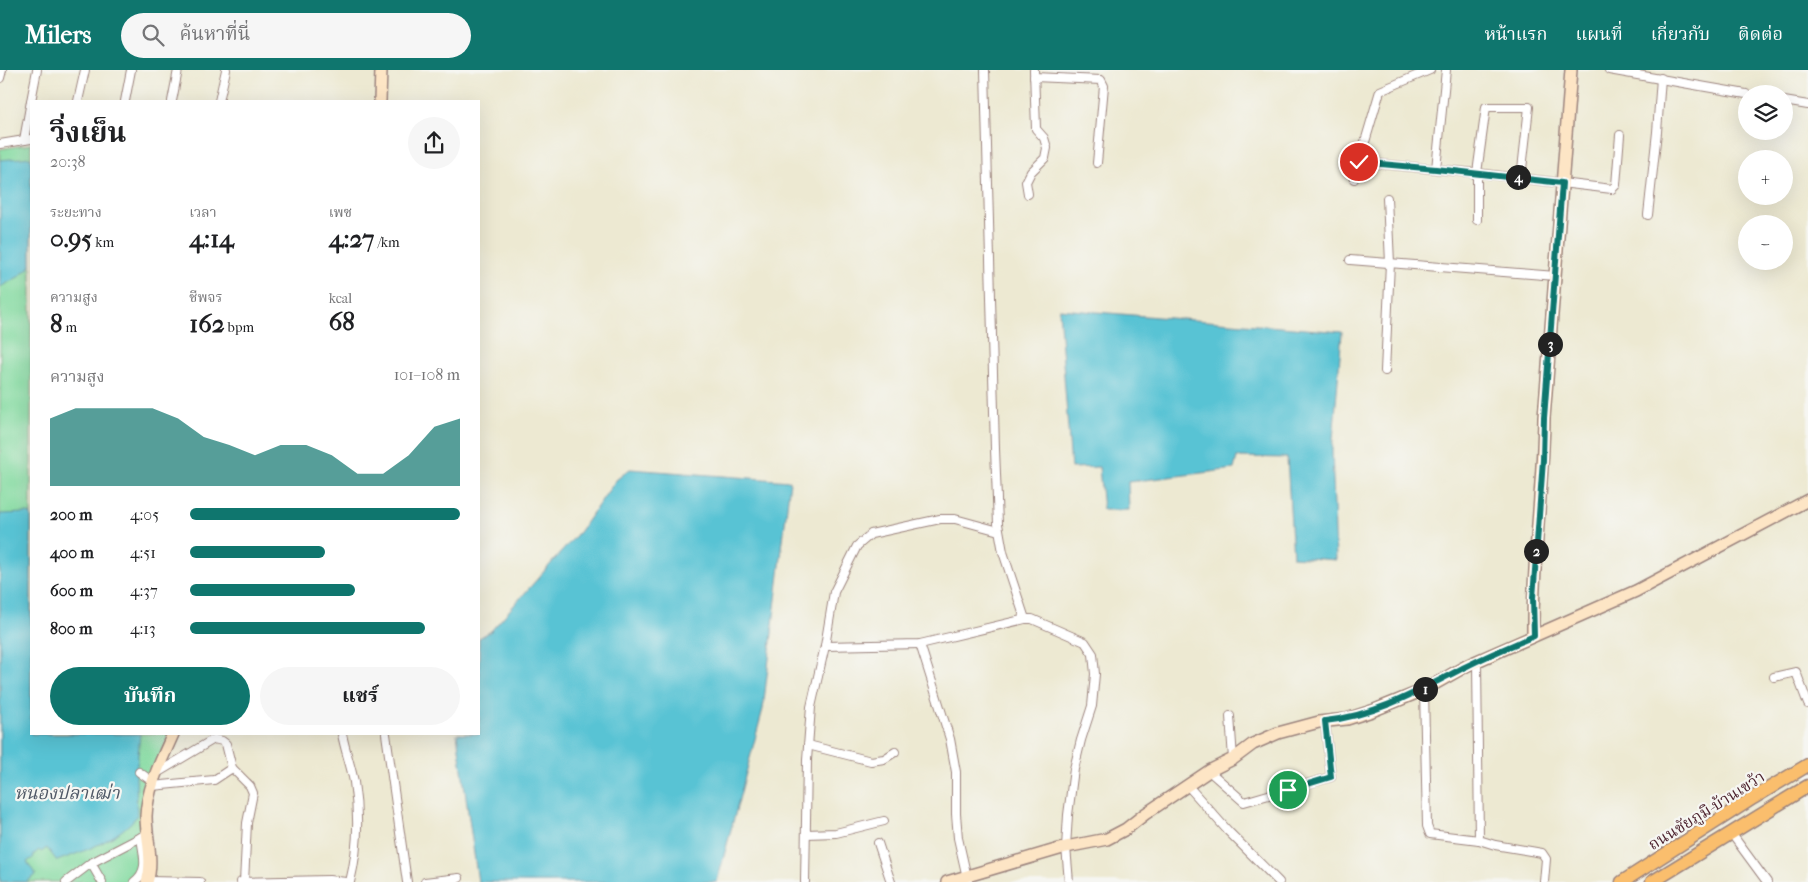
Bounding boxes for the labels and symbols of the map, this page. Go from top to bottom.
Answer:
pin [1338,141,1380,183]
pin: 4 [1506,164,1530,190]
pin: 3 [1538,332,1562,356]
pin: 2 [1524,538,1548,564]
pin: 1 [1412,676,1438,702]
street label: ถนนชัยภูมิ-บ้านเขว้า [1645,767,1769,855]
pin [1267,769,1309,811]
water label: หนองปลาเฒ่า [14,783,121,804]

